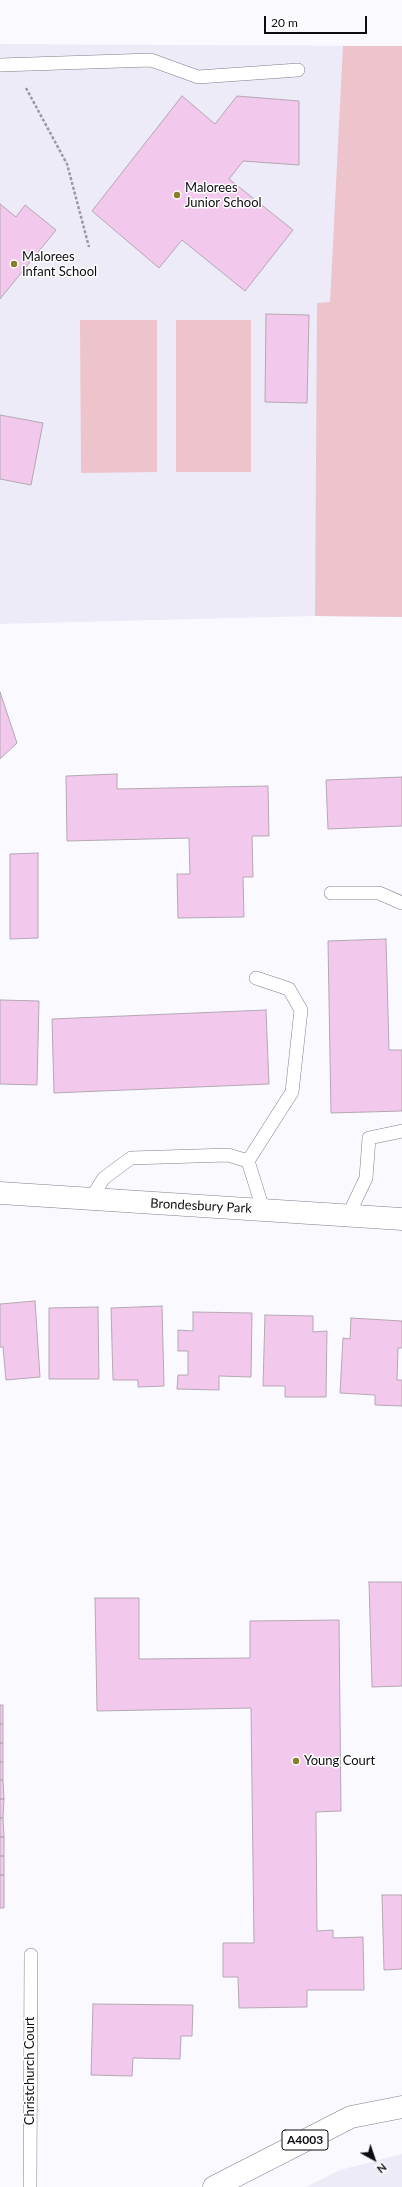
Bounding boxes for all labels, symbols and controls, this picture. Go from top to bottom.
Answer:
scale bar [266,8,369,34]
text: 20 m [271,15,298,30]
place label: Malorees Junior School [185,180,262,211]
marker: Malorees Junior School [172,190,182,200]
place label: Malorees Infant School [22,249,97,280]
marker: Malorees Infant School [9,259,19,269]
street label: Brondesbury Park [150,1196,252,1216]
place label: Young Court [304,1753,375,1769]
marker: Young Court [291,1756,301,1766]
street label: Christchurch Court [22,2017,38,2125]
road number: A4003 [282,2130,328,2150]
north arrow [354,2139,394,2179]
text: N [375,2161,389,2176]

